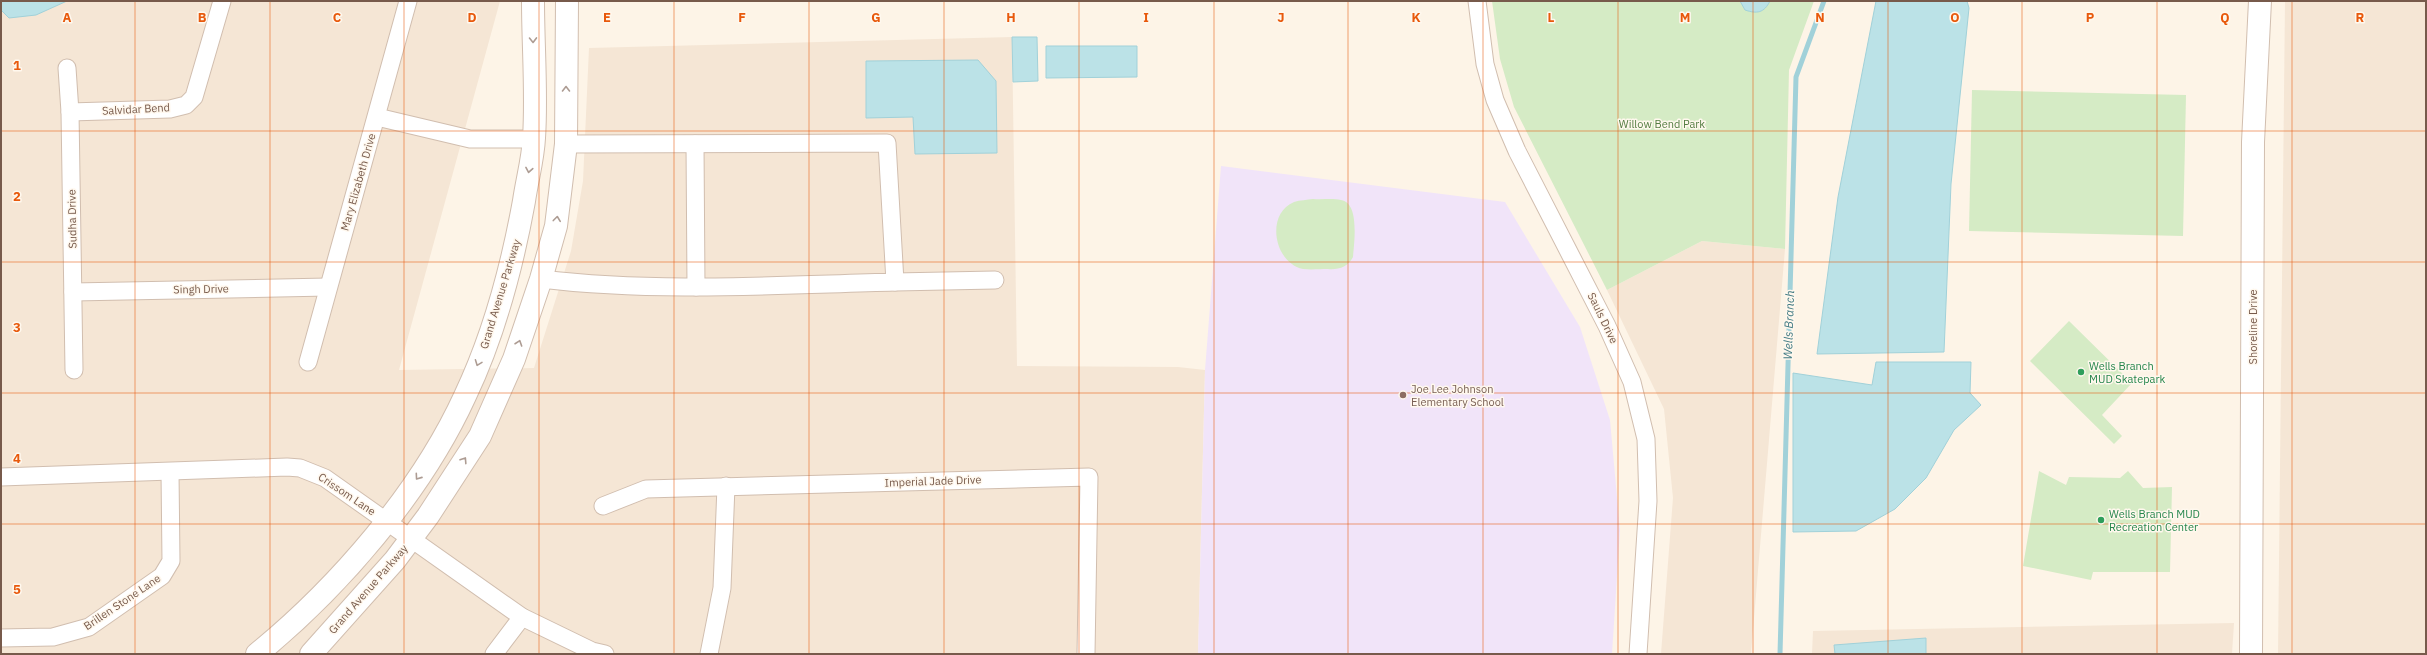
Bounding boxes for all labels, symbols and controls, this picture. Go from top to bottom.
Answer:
text: A [63,9,72,26]
text: B [198,9,207,26]
text: C [333,9,342,26]
text: D [467,9,477,26]
text: E [603,9,611,26]
text: F [738,9,746,26]
text: G [871,9,881,26]
text: H [1006,9,1016,26]
text: I [1143,9,1149,26]
text: J [1277,9,1285,26]
text: K [1411,9,1421,26]
text: L [1548,9,1555,26]
text: M [1680,9,1690,26]
text: N [1815,9,1825,26]
text: O [1950,9,1960,26]
text: P [2086,9,2095,26]
text: Q [2220,9,2230,26]
text: R [2356,9,2365,26]
one-way arrow [529,37,537,43]
text: 1 [13,57,21,74]
one-way arrow [562,86,570,92]
street label: Salvidar Bend [102,100,170,118]
park label: Willow Bend Park [1619,117,1705,131]
street label: Mary Elizabeth Drive [337,132,379,232]
one-way arrow [525,166,534,173]
text: 2 [13,188,21,205]
street label: Sudha Drive [64,189,80,249]
one-way arrow [552,216,561,222]
street label: Grand Avenue Parkway [477,237,524,351]
street label: Singh Drive [173,282,229,296]
street label: Sauls Drive [1585,290,1621,346]
water label: Wells Branch [1780,290,1797,360]
street label: Shoreline Drive [2246,290,2260,364]
text: 3 [13,319,21,336]
one-way arrow [515,340,523,347]
one-way arrow [475,359,483,366]
place label: Wells Branch MUD Skatepark [2089,359,2166,386]
marker: Wells Branch MUD Skatepark [2076,367,2086,377]
place label: Joe Lee Johnson Elementary School [1411,382,1504,409]
marker: Joe Lee Johnson Elementary School [1398,390,1408,400]
text: 4 [13,450,21,467]
one-way arrow [460,457,467,464]
street label: Crissom Lane [316,470,378,518]
street label: Imperial Jade Drive [884,472,982,490]
one-way arrow [415,473,423,480]
place label: Wells Branch MUD Recreation Center [2109,507,2200,534]
marker: Wells Branch MUD Recreation Center [2096,515,2106,525]
street label: Grand Avenue Parkway [325,541,411,637]
street label: Brillen Stone Lane [81,571,163,633]
text: 5 [13,581,21,598]

